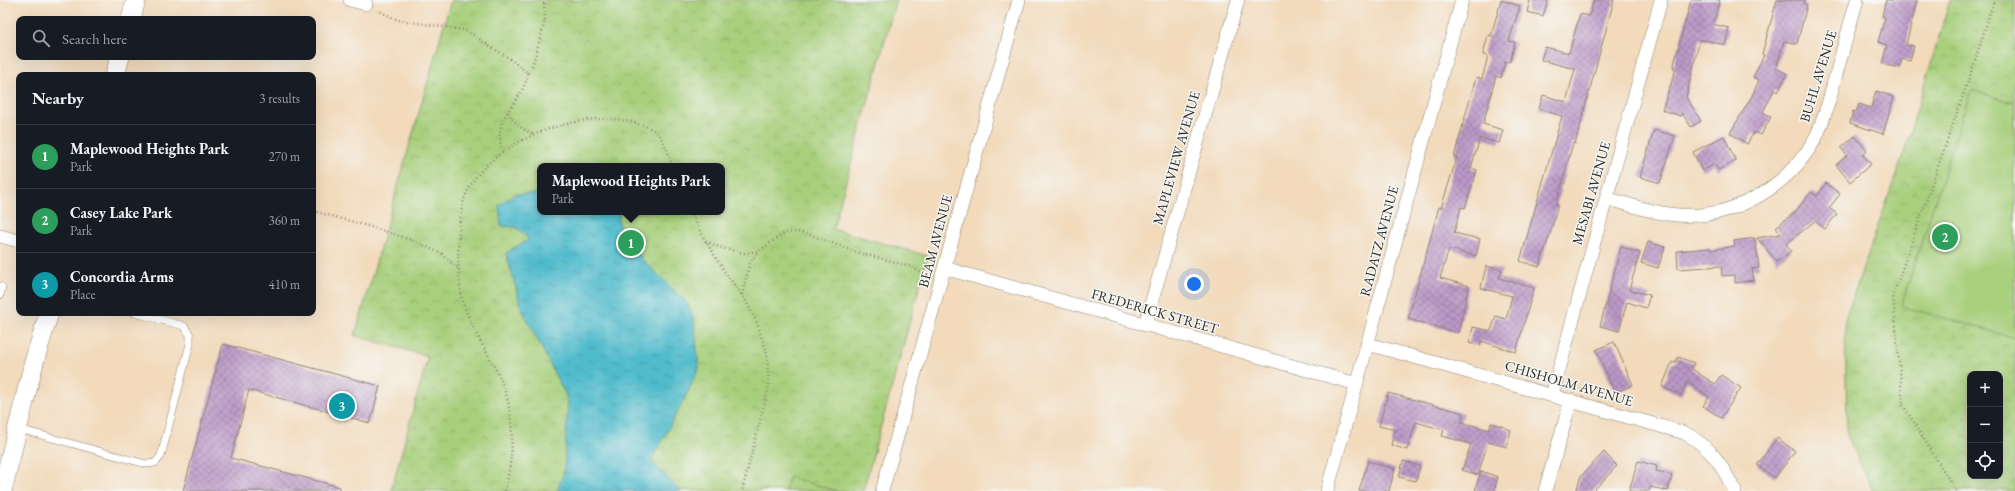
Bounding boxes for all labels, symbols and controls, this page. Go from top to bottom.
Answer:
search box [16,16,316,60]
icon: search [30,27,52,49]
street label: BUHL AVENUE [1795,28,1841,124]
text: Search here [62,29,127,48]
text: Nearby [32,87,84,109]
street label: MAPLEVIEW AVENUE [1148,89,1204,227]
text: 3 results [259,90,300,107]
text: Maplewood Heights Park [70,139,229,158]
street label: MESABI AVENUE [1568,139,1614,247]
text: 1 [42,148,48,165]
text: 270 m [269,148,300,165]
text: Park [70,158,92,175]
popup [537,163,725,215]
text: Maplewood Heights Park [552,171,710,190]
street label: RADATZ AVENUE [1356,184,1402,298]
text: Park [552,190,574,207]
street label: BEAM AVENUE [914,192,956,289]
text: Casey Lake Park [70,203,172,222]
text: 2 [42,212,48,229]
text: 360 m [269,212,300,229]
text: Park [70,222,92,239]
pin: 2 [1932,222,1958,252]
pin: 1 [618,228,644,258]
text: Concordia Arms [70,267,174,286]
your location [1184,274,1204,294]
text: 3 [42,276,48,293]
text: 410 m [269,276,300,293]
street label: FREDERICK STREET [1089,284,1221,338]
text: Place [70,286,96,303]
street label: CHISHOLM AVENUE [1503,356,1635,410]
map controls [1967,371,2003,479]
button: + [1967,371,2003,407]
pin: 3 [329,391,355,421]
button: − [1967,407,2003,443]
button: locate [1967,443,2003,479]

